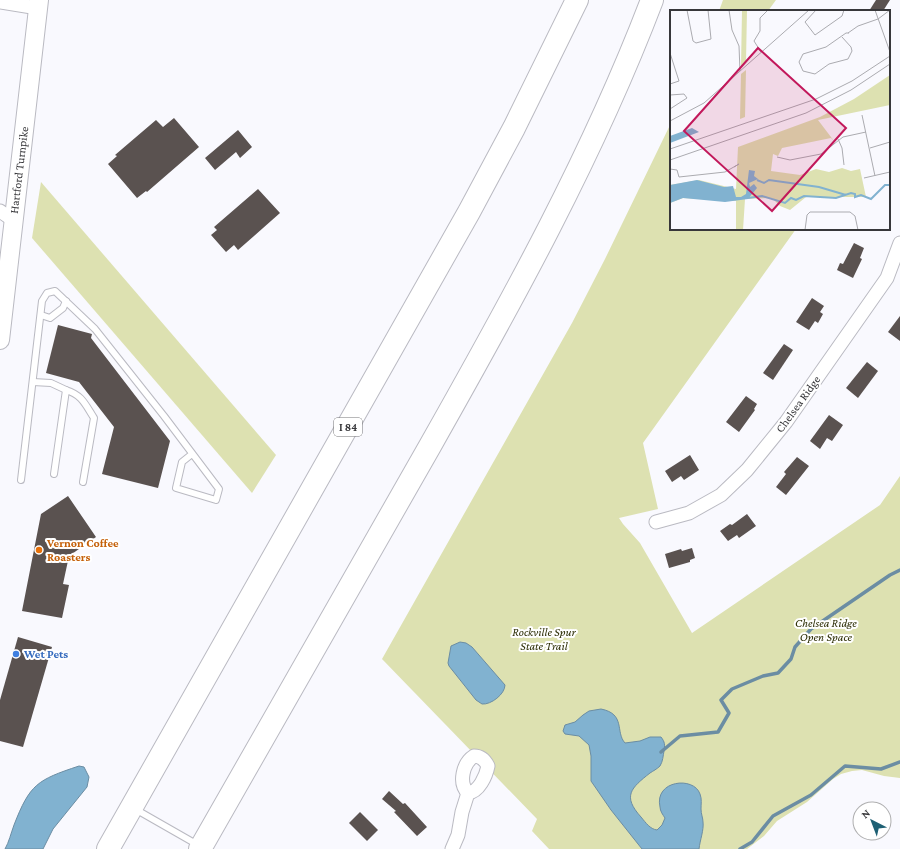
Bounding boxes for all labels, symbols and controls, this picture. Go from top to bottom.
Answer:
inset map [670,10,890,230]
street label: Hartford Turnpike [7,126,31,214]
street label: Chelsea Ridge [773,373,823,435]
road number: I 84 [334,418,362,436]
place label: Vernon Coffee Roasters [46,536,119,564]
marker: Vernon Coffee Roasters [34,545,44,555]
park label: Chelsea Ridge Open Space [795,616,857,644]
park label: Rockville Spur State Trail [512,625,577,653]
place label: Wet Pets [23,647,68,661]
marker: Wet Pets [11,649,21,659]
north arrow [852,801,892,841]
text: N [859,806,872,821]

